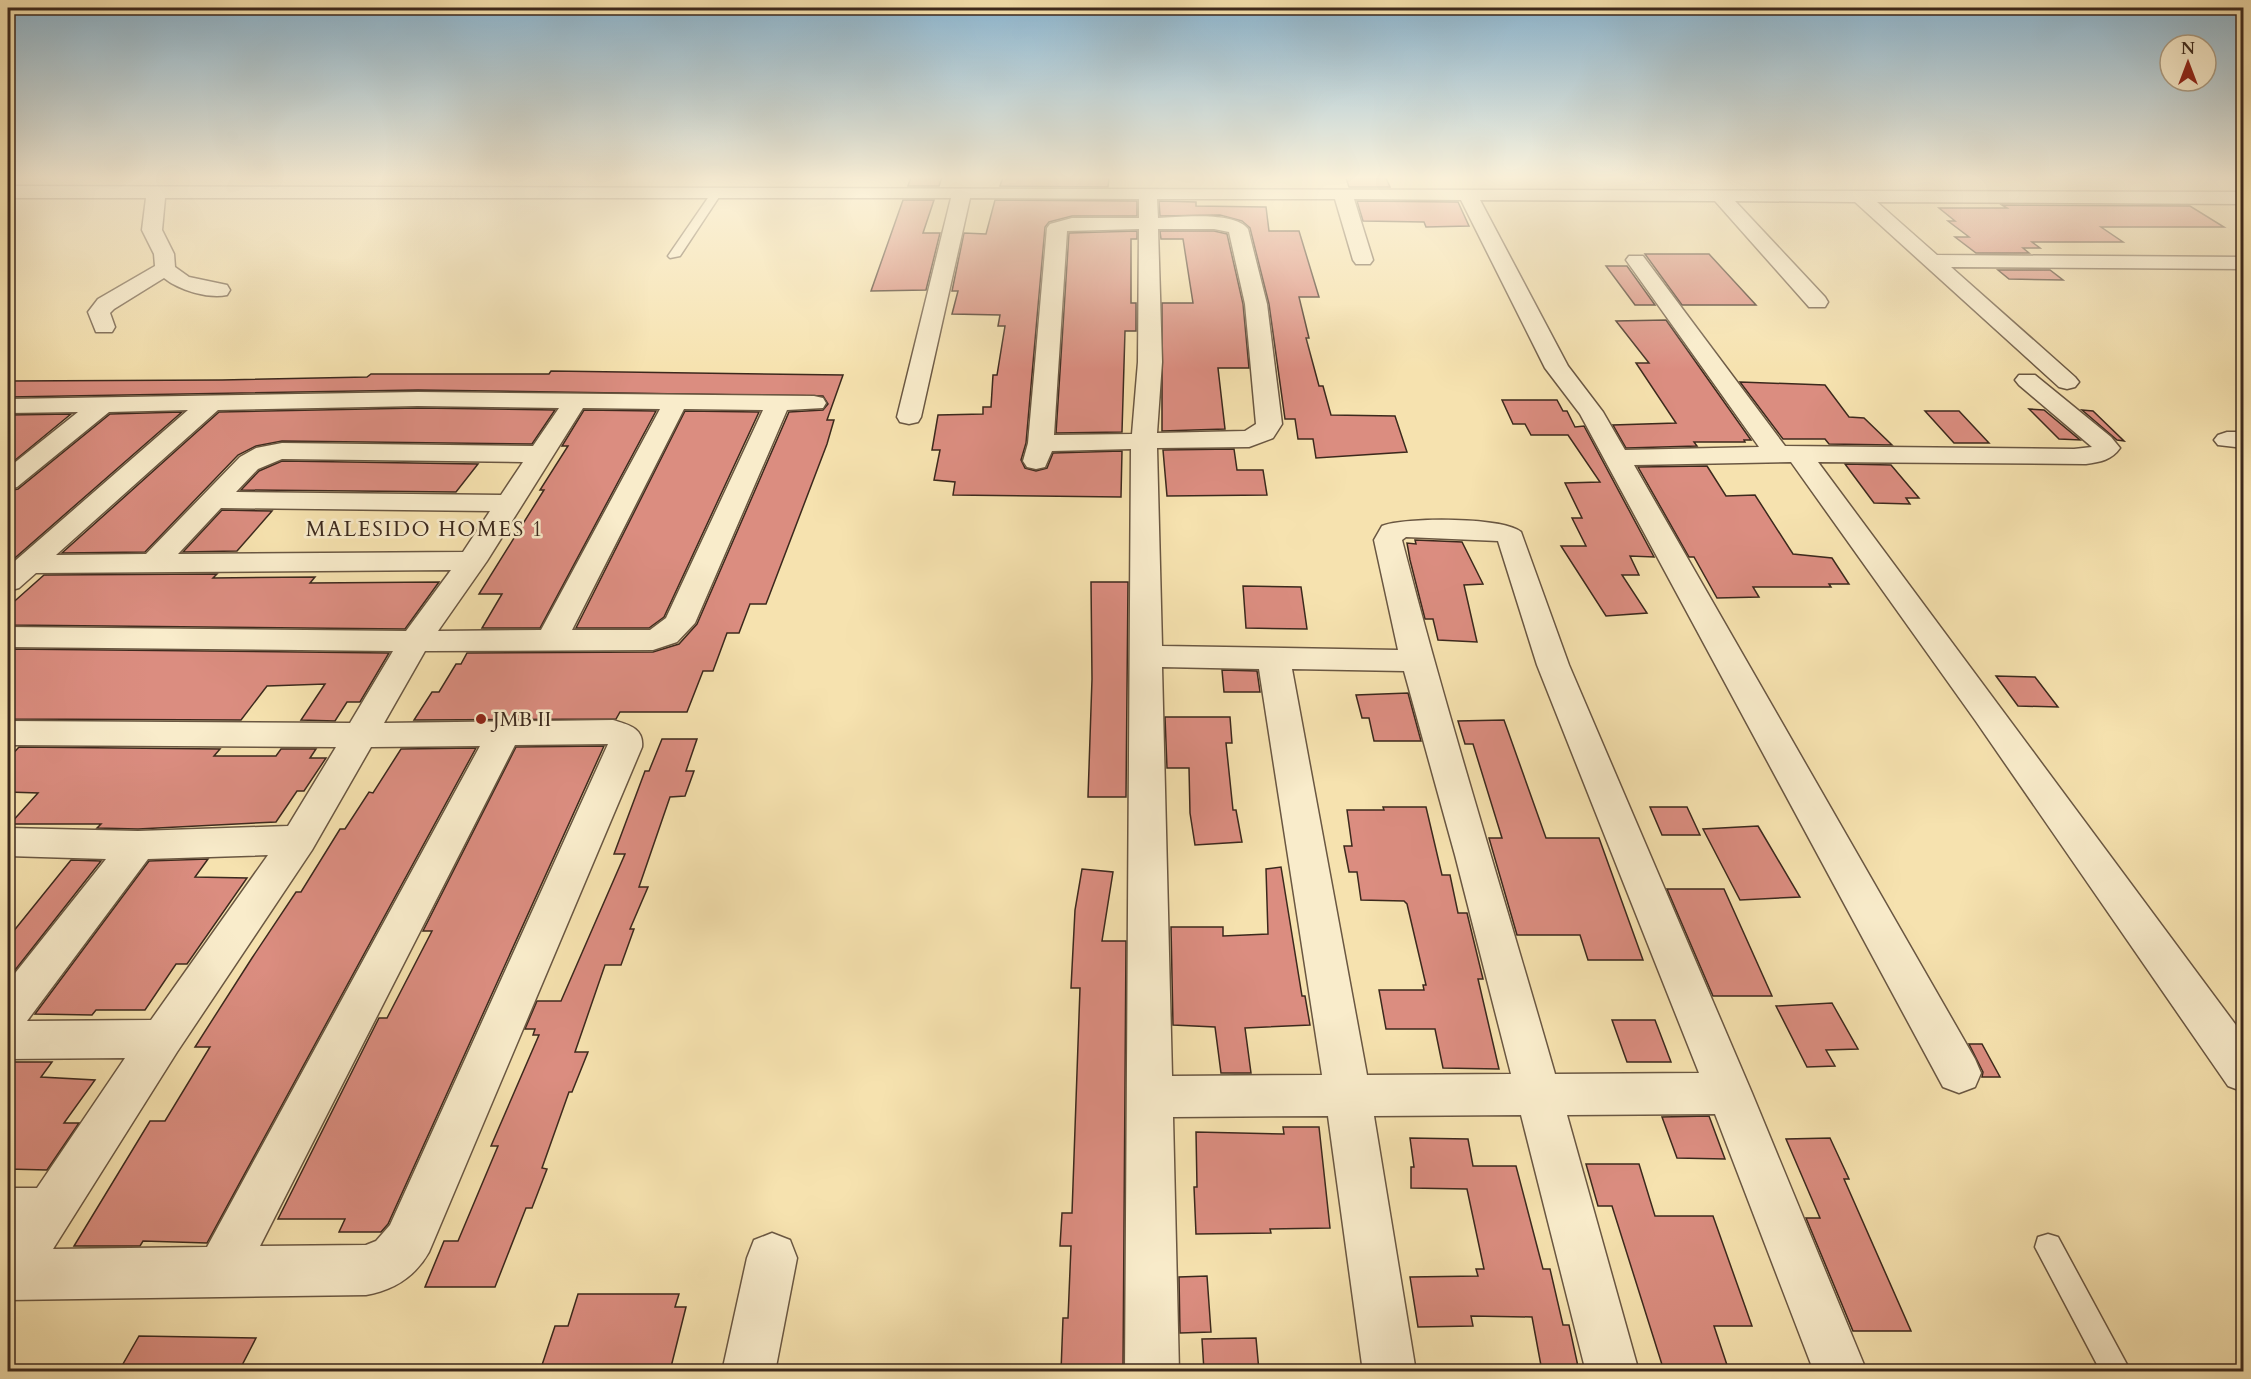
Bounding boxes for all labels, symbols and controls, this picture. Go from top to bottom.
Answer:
north arrow [2158,33,2218,93]
text: N [2181,38,2195,60]
district label: MALESIDO HOMES 1 [306,515,544,544]
place label: JMB II [490,706,551,733]
marker: JMB II [474,712,488,726]

